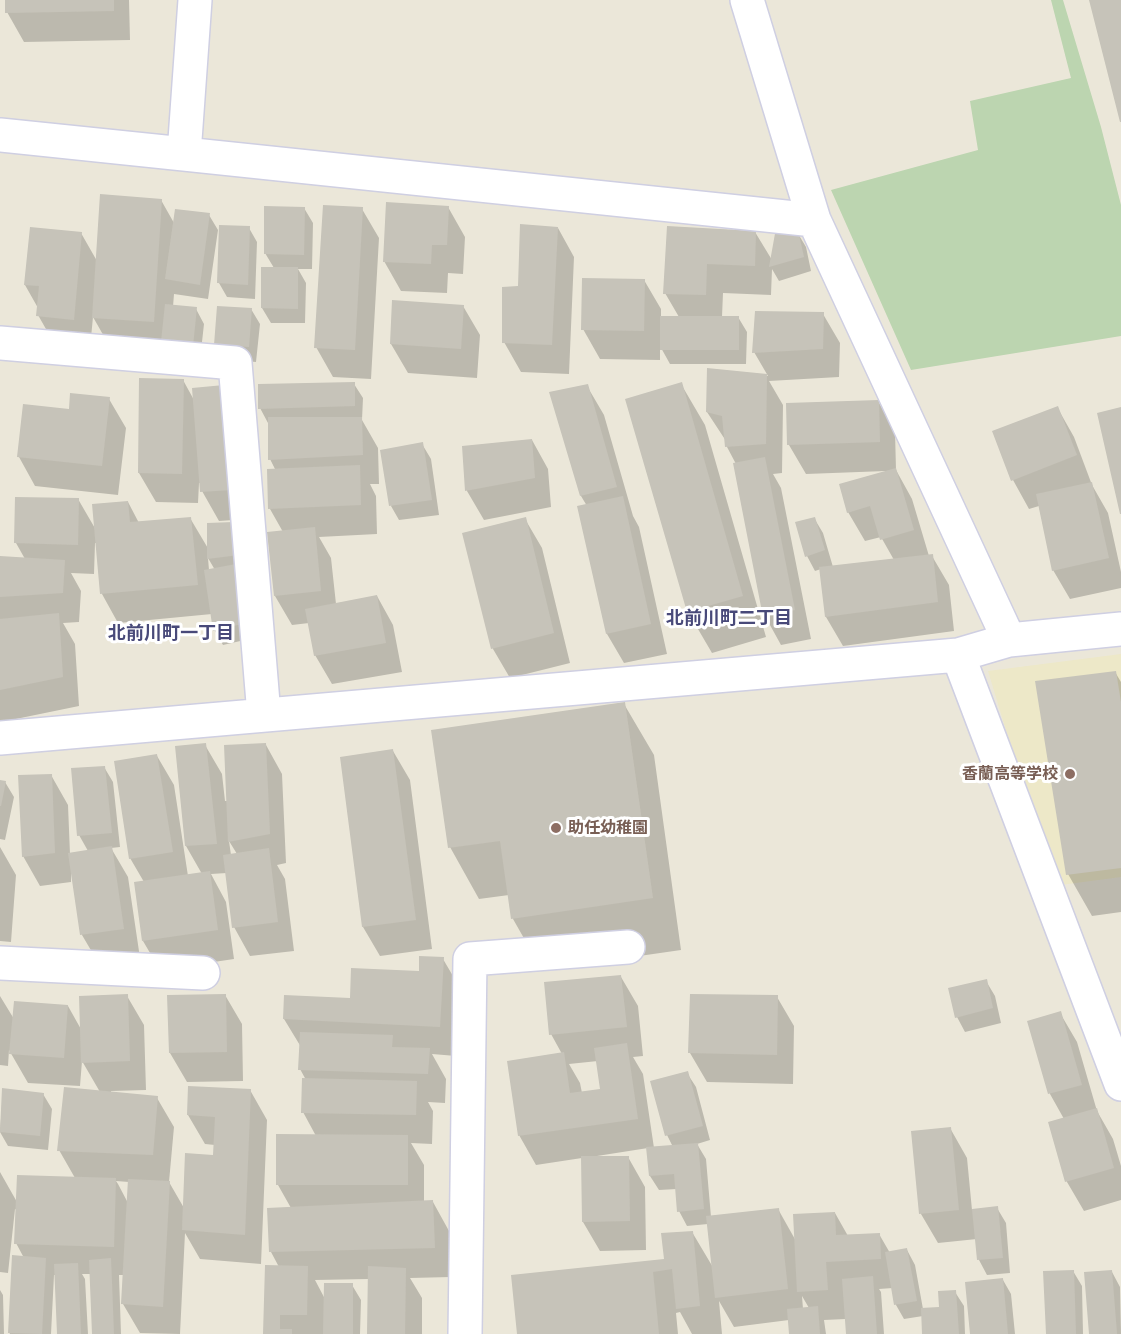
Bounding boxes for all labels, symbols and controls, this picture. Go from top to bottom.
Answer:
district label: 北前川町二丁目 [666,608,792,630]
district label: 北前川町一丁目 [108,623,234,645]
place label: 香蘭高等学校 [962,764,1058,784]
marker: 香蘭高等学校 [1063,767,1077,781]
place label: 助任幼稚園 [568,818,648,838]
marker: 助任幼稚園 [549,821,563,835]

